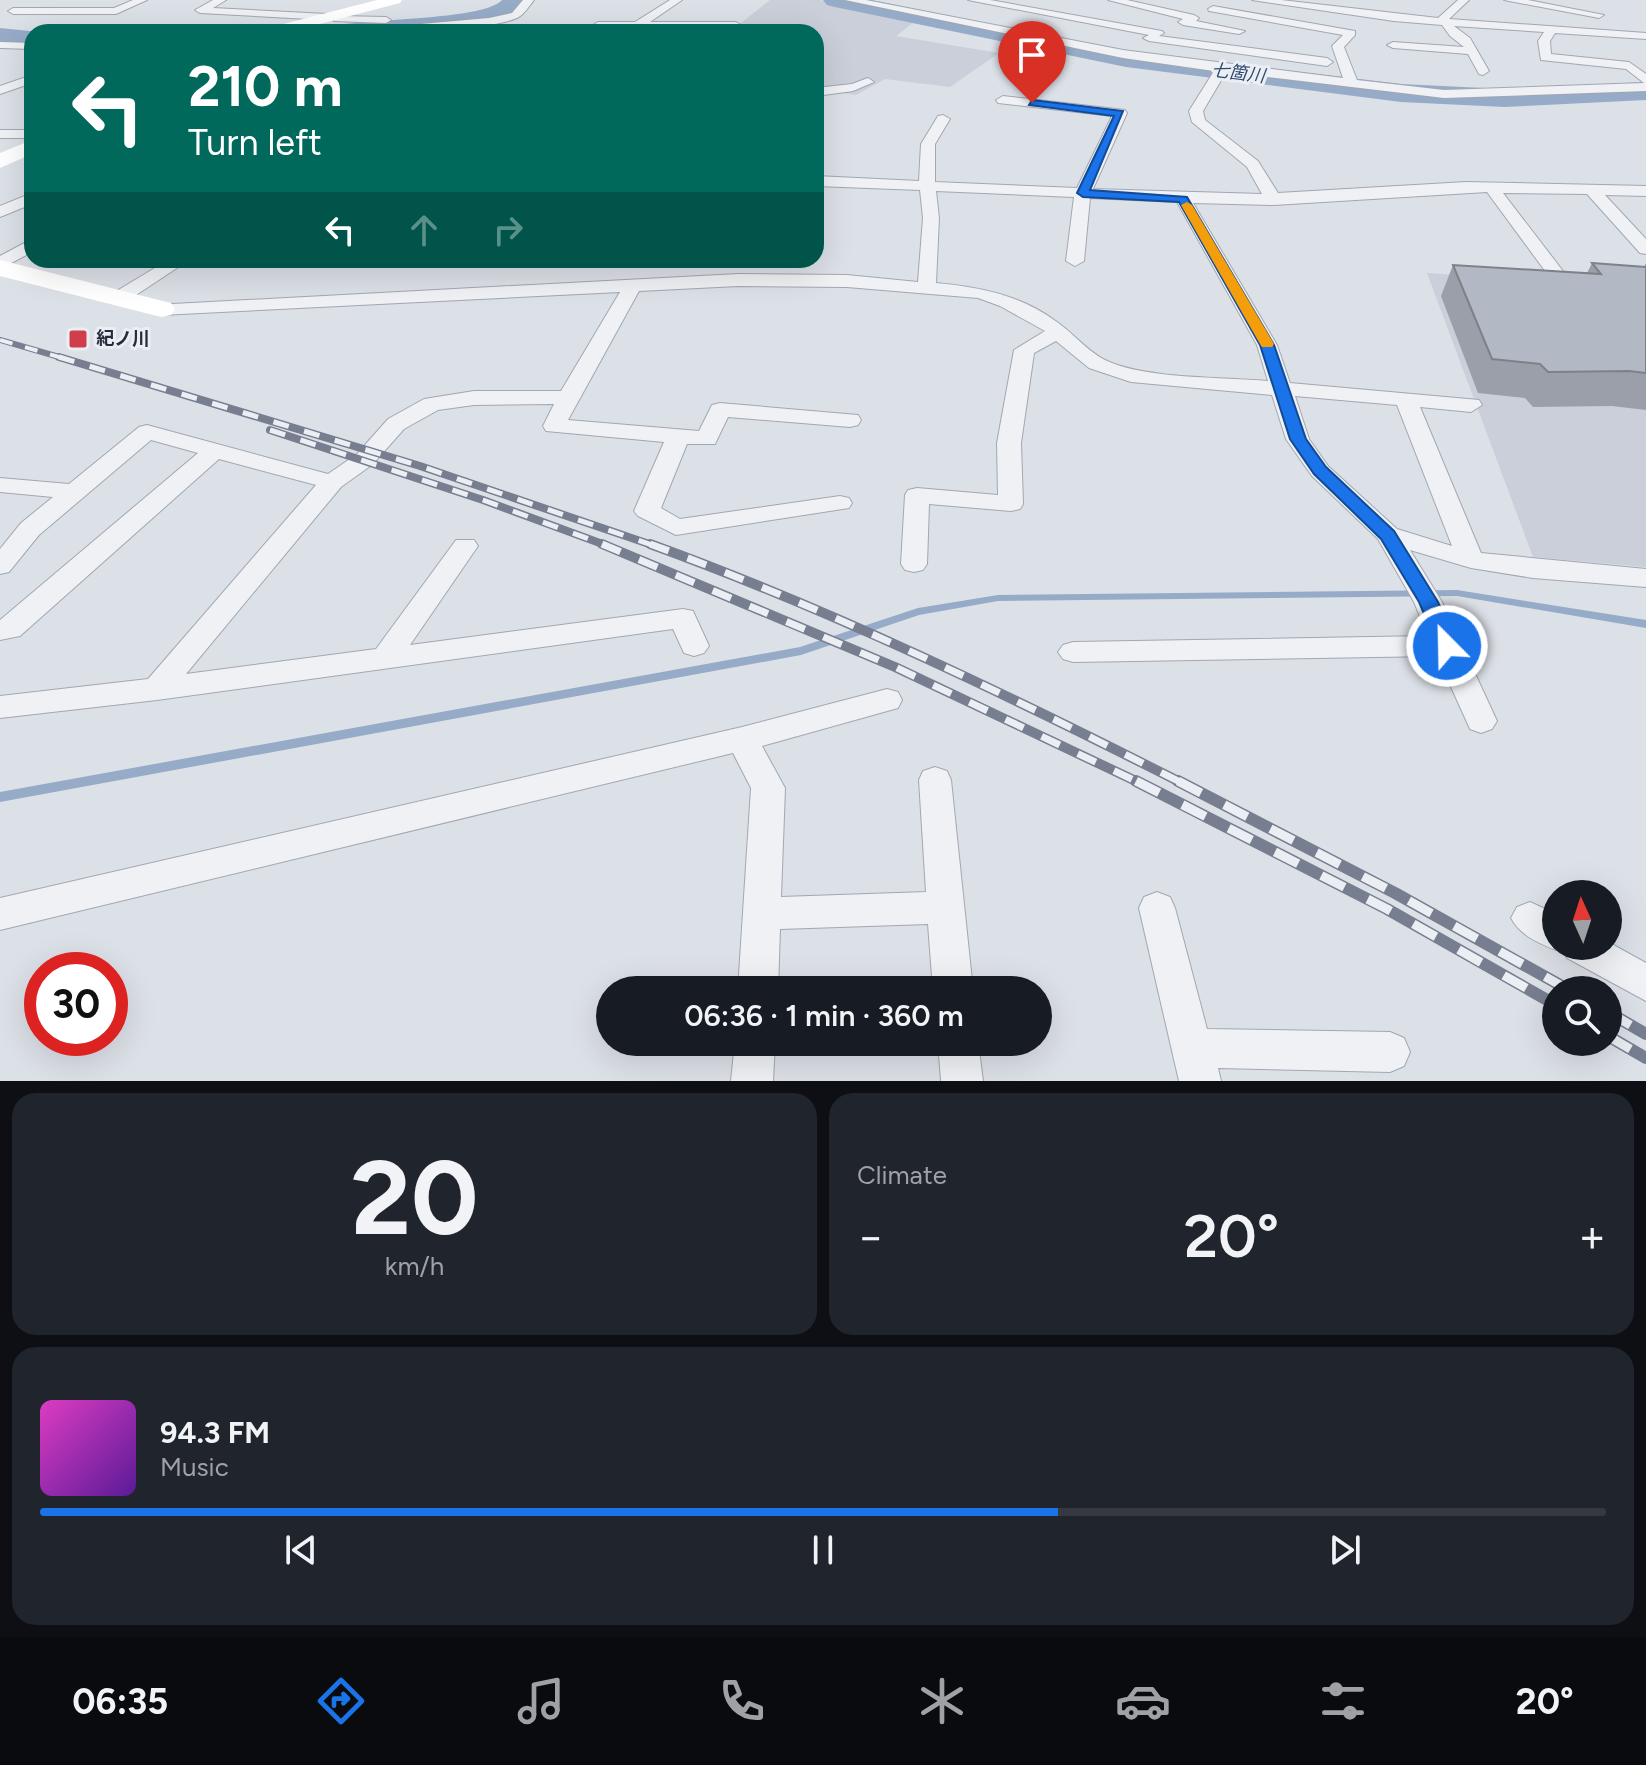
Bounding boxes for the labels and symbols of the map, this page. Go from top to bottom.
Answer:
pin [998,21,1066,103]
water label: 七箇川 [1210,59,1268,87]
marker: 紀ノ川 [67,328,89,350]
place label: 紀ノ川 [96,328,150,350]
position arrow [1405,604,1489,688]
north arrow [1542,880,1622,960]
speed limit sign: 30 [24,952,128,1056]

